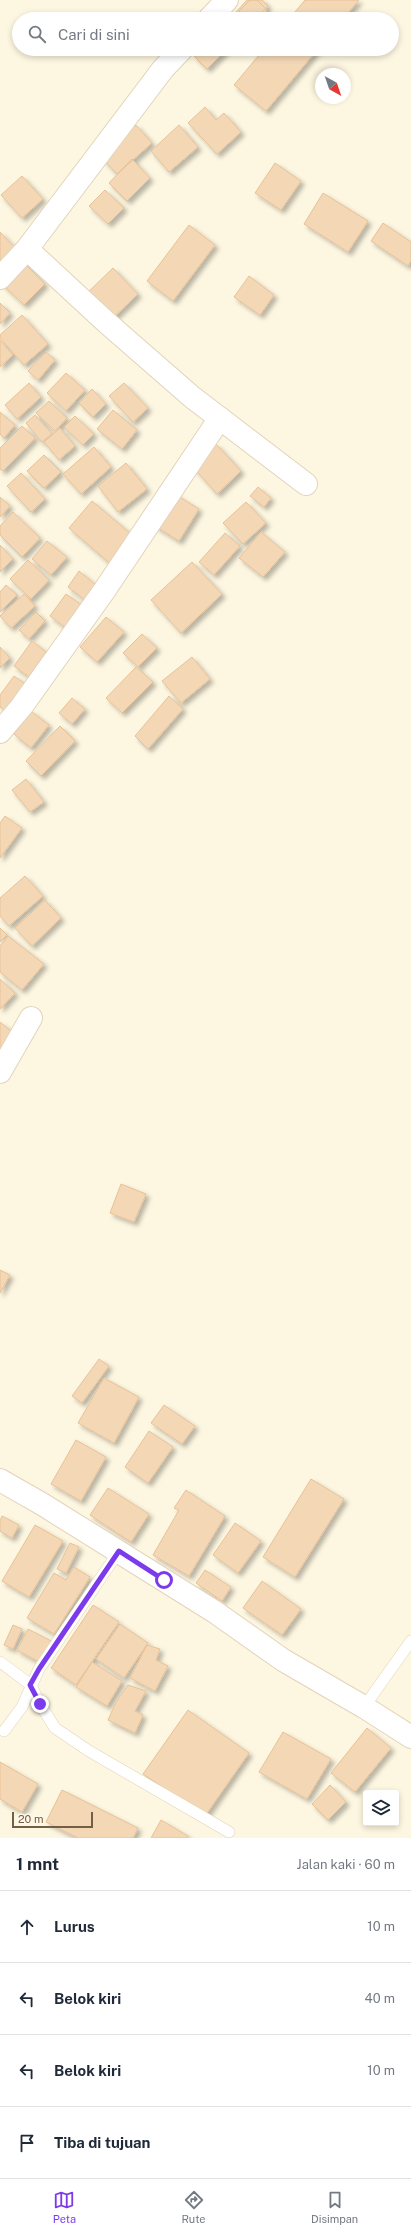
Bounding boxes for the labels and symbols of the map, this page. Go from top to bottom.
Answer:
north arrow [315,68,351,104]
route start [155,1571,173,1589]
route end [31,1695,49,1713]
scale bar [12,1810,93,1829]

